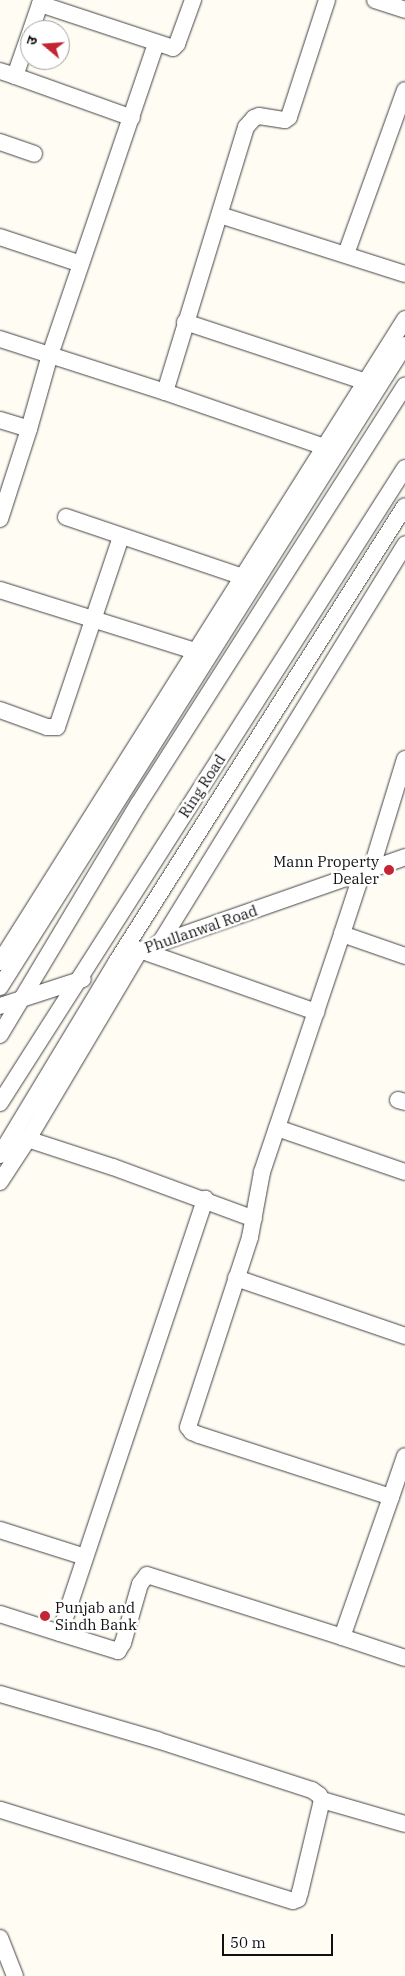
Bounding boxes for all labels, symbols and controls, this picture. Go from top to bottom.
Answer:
north arrow [20,20,70,70]
text: उ [22,34,42,47]
street label: Ring Road [175,751,229,821]
place label: Mann Property Dealer [273,852,379,887]
marker: Mann Property Dealer [383,864,395,876]
street label: Phullanwal Road [142,901,260,957]
place label: Punjab and Sindh Bank [55,1598,137,1633]
marker: Punjab and Sindh Bank [39,1610,51,1622]
scale bar [225,1924,336,1956]
text: 50 m [230,1933,266,1952]

